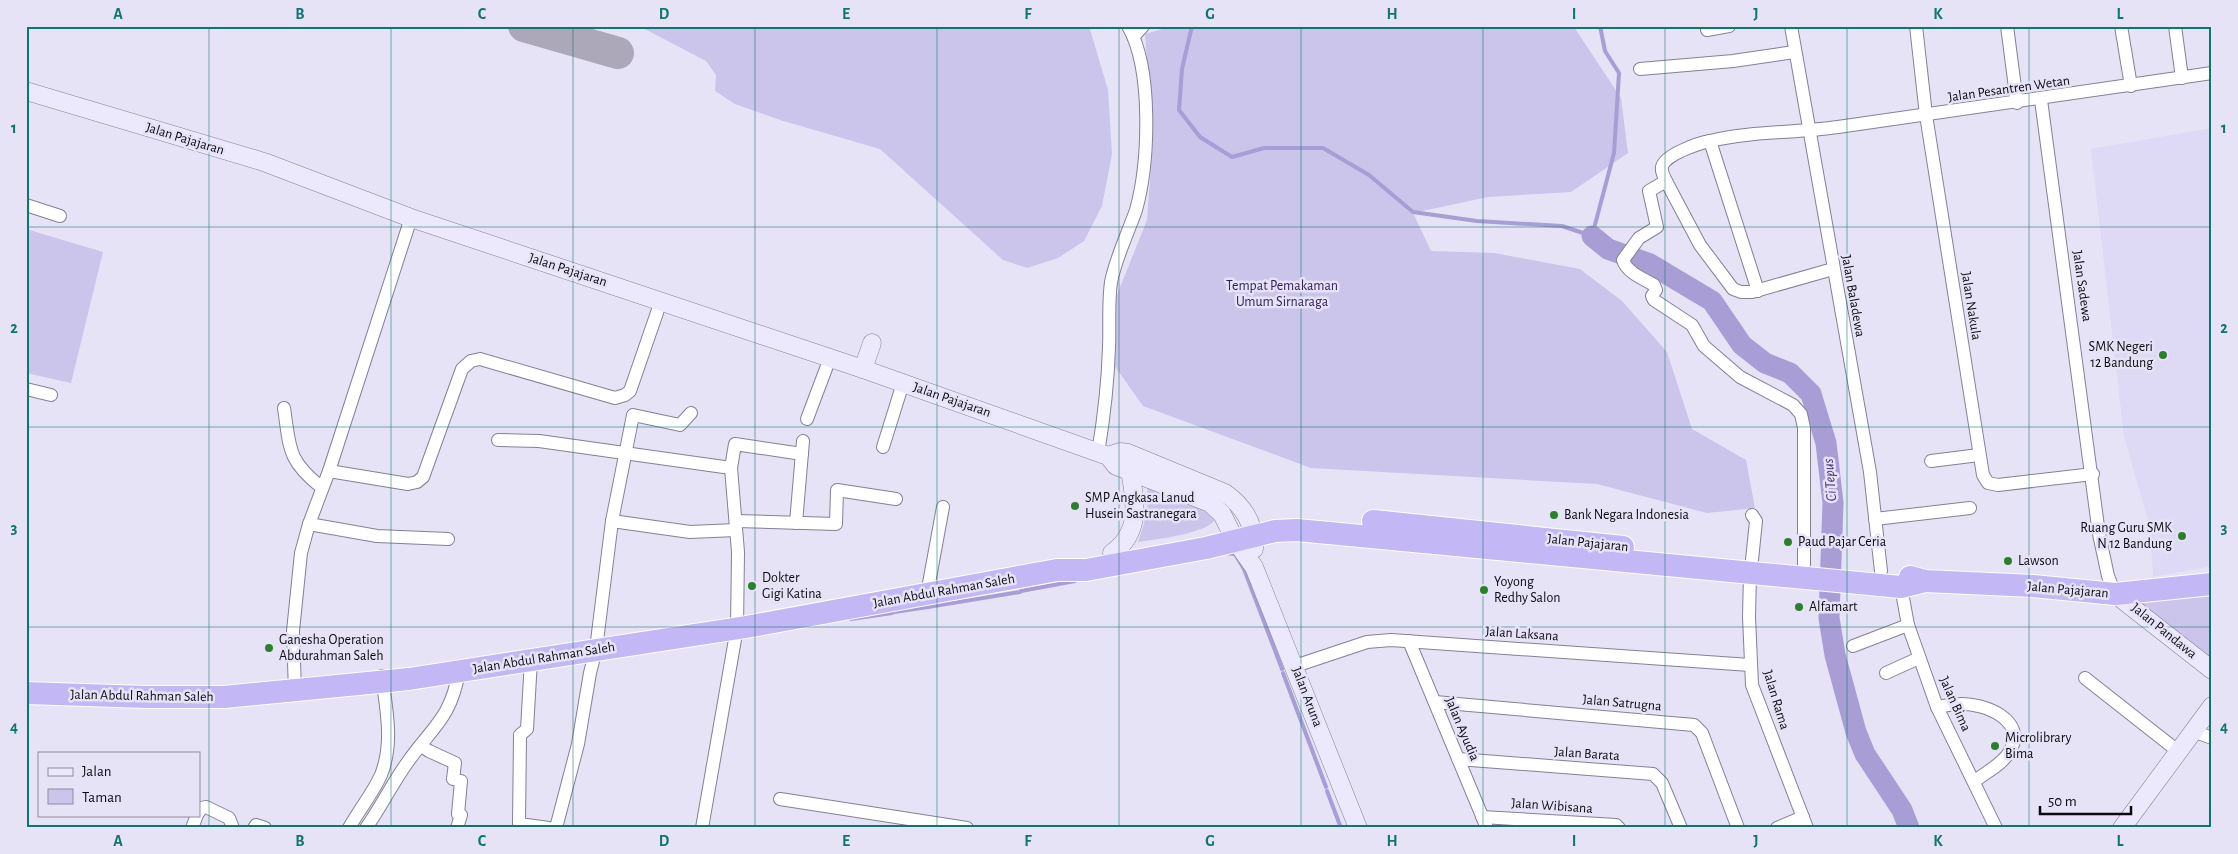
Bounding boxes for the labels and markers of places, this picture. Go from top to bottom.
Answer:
place label: SMK Negeri 12 Bandung [2089,340,2153,370]
marker: SMK Negeri 12 Bandung [2157,349,2169,361]
place label: SMP Angkasa Lanud Husein Sastranegara [1085,491,1197,521]
marker: SMP Angkasa Lanud Husein Sastranegara [1069,500,1081,512]
place label: Bank Negara Indonesia [1564,508,1690,522]
marker: Bank Negara Indonesia [1548,509,1560,521]
place label: Ruang Guru SMK N 12 Bandung [2080,521,2172,551]
marker: Ruang Guru SMK N 12 Bandung [2176,530,2188,542]
place label: Paud Pajar Ceria [1798,535,1887,549]
marker: Paud Pajar Ceria [1782,536,1794,548]
place label: Lawson [2018,554,2059,568]
marker: Lawson [2002,555,2014,567]
place label: Dokter Gigi Katina [762,571,822,601]
place label: Yoyong Redhy Salon [1494,575,1561,605]
marker: Dokter Gigi Katina [746,580,758,592]
marker: Yoyong Redhy Salon [1478,584,1490,596]
place label: Alfamart [1809,600,1858,614]
marker: Alfamart [1793,601,1805,613]
place label: Ganesha Operation Abdurahman Saleh [279,633,384,663]
marker: Ganesha Operation Abdurahman Saleh [263,642,275,654]
place label: Microlibrary Bima [2005,731,2071,761]
marker: Microlibrary Bima [1989,740,2001,752]

